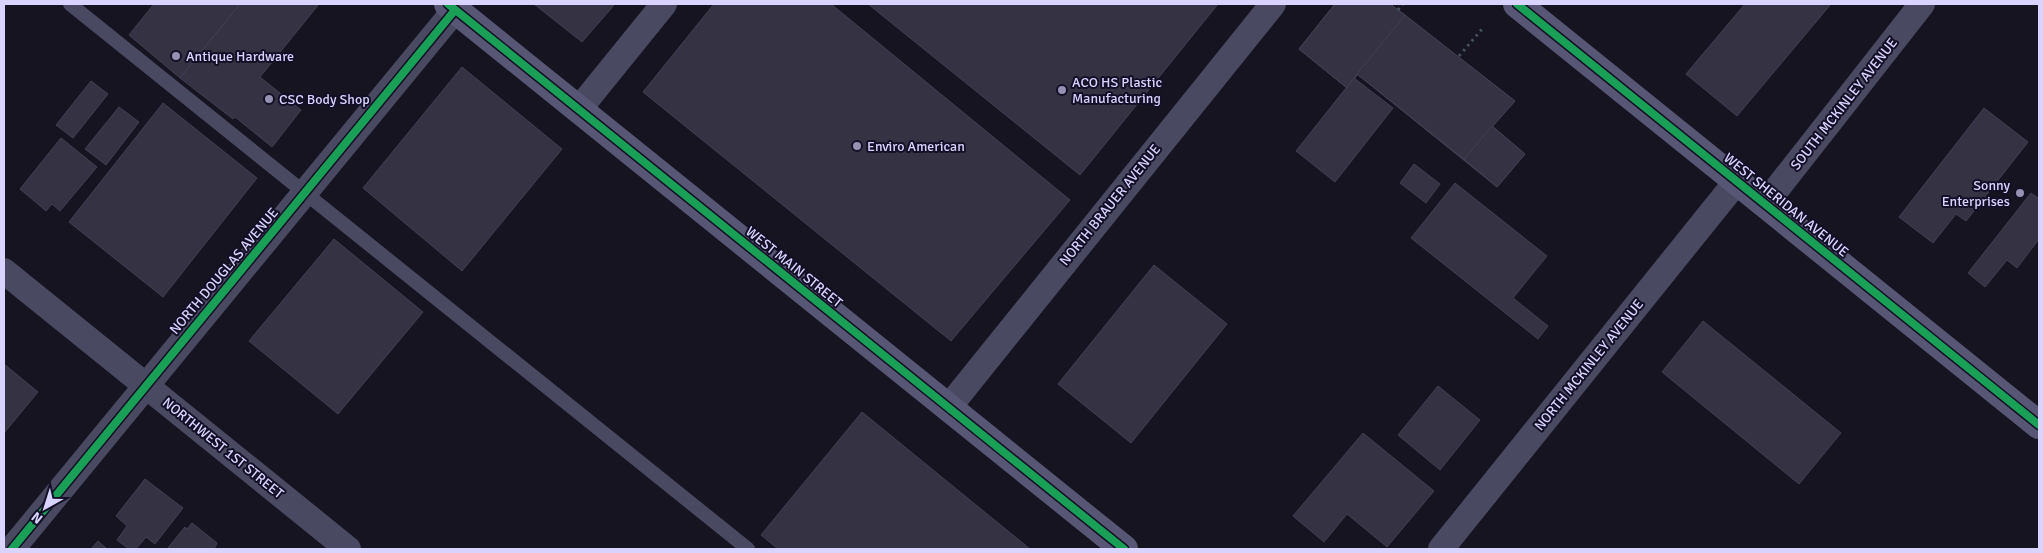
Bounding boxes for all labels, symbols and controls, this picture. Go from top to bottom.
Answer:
street label: SOUTH MCKINLEY AVENUE [1787,34,1901,174]
place label: Antique Hardware [186,48,294,65]
marker: Antique Hardware [170,50,182,62]
place label: ACO HS Plastic Manufacturing [1072,74,1162,107]
marker: ACO HS Plastic Manufacturing [1056,84,1068,96]
place label: CSC Body Shop [279,91,370,108]
marker: CSC Body Shop [263,93,275,105]
place label: Enviro American [867,138,965,155]
marker: Enviro American [851,140,863,152]
street label: NORTH BRAUER AVENUE [1056,141,1164,269]
street label: WEST SHERIDAN AVENUE [1720,149,1852,261]
place label: Sonny Enterprises [1942,177,2010,210]
marker: Sonny Enterprises [2014,187,2026,199]
street label: NORTH DOUGLAS AVENUE [166,204,282,338]
street label: WEST MAIN STREET [742,223,846,311]
street label: NORTH MCKINLEY AVENUE [1531,296,1647,434]
street label: NORTHWEST 1ST STREET [159,394,287,502]
north arrow [20,483,70,533]
text: N [28,508,46,527]

